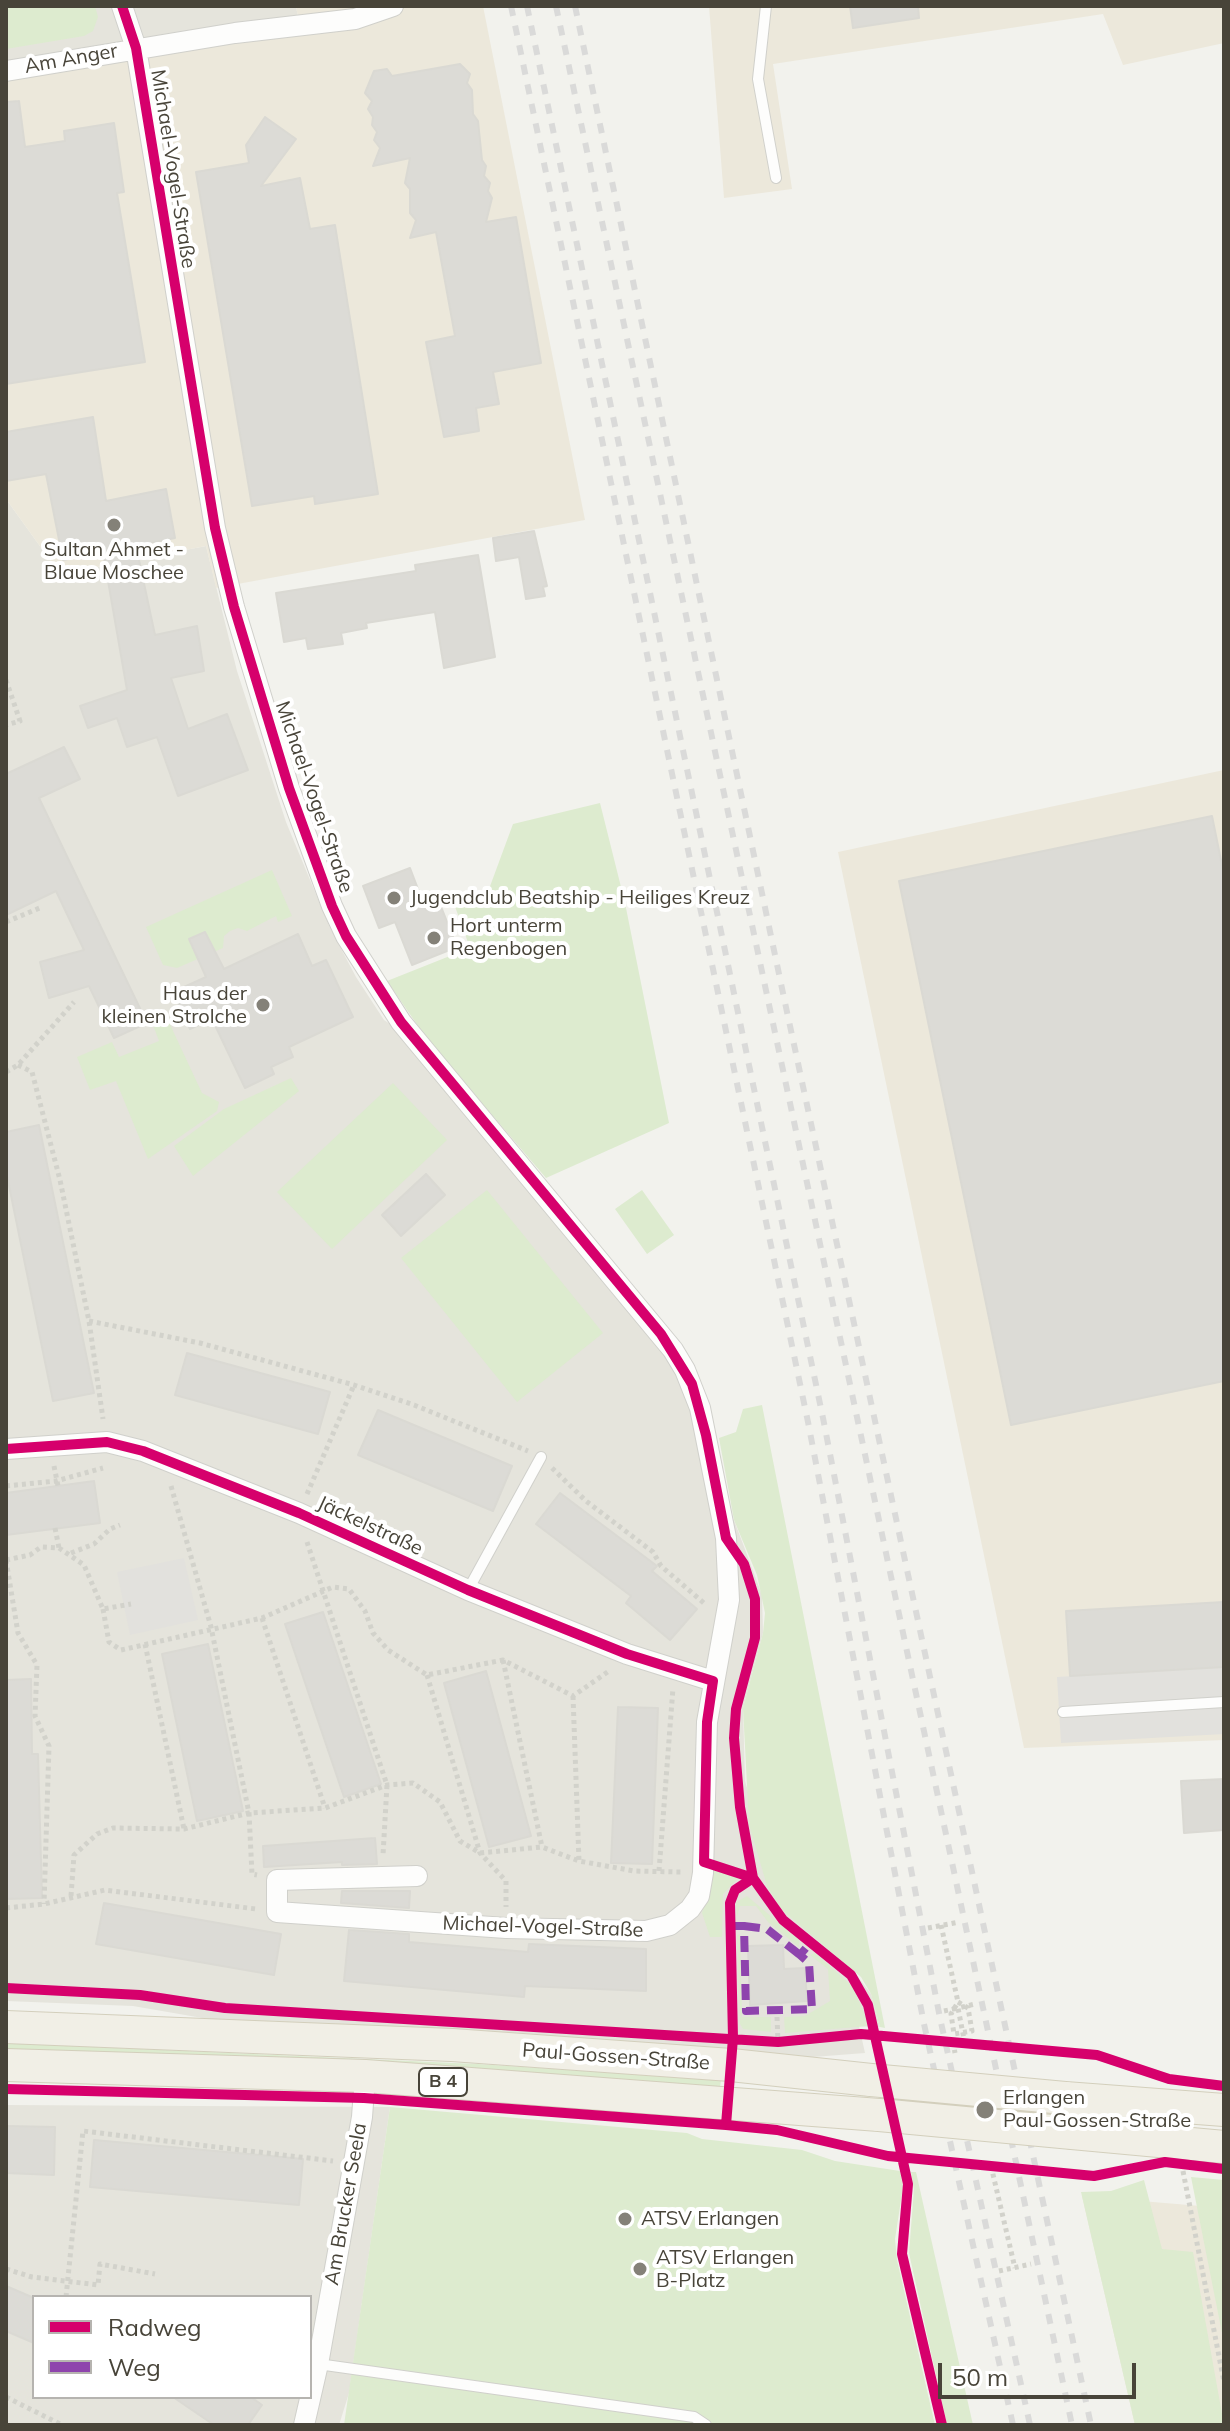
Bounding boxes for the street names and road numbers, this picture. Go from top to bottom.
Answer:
street label: Am Anger [23,39,119,79]
street label: Michael-Vogel-Straße [145,68,201,270]
street label: Michael-Vogel-Straße [270,698,358,896]
street label: Jäckelstraße [313,1491,427,1561]
street label: Michael-Vogel-Straße [442,1911,644,1943]
street label: Paul-Gossen-Straße [521,2038,711,2076]
road number: B 4 [419,2068,467,2096]
street label: Am Brucker Seela [320,2121,372,2287]

